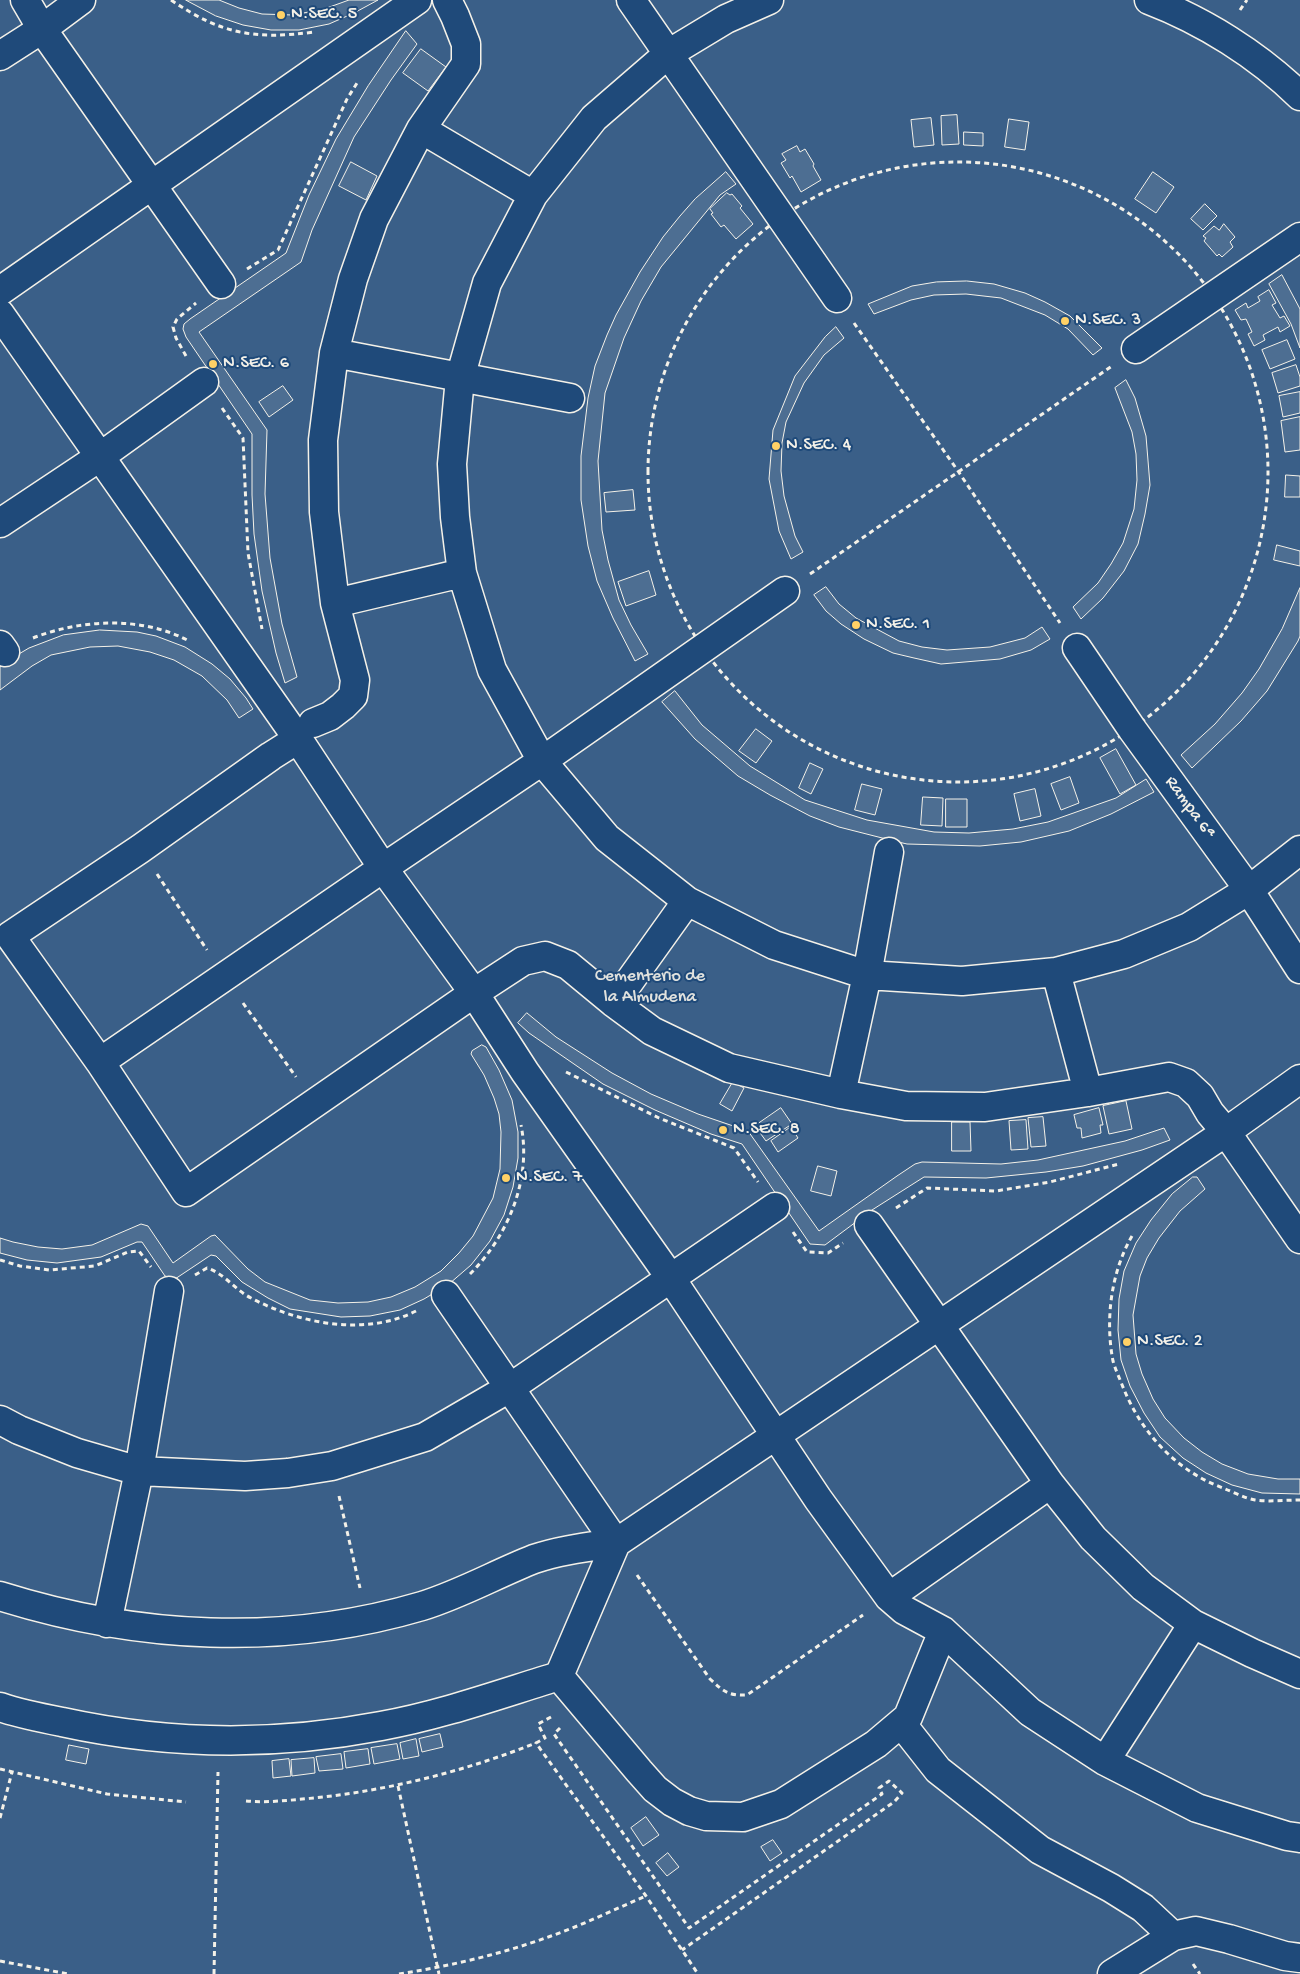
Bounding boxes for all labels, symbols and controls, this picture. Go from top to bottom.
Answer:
place label: N.SEC. 5 [291,4,357,26]
marker: N.SEC. 5 [275,9,287,21]
place label: N.SEC. 3 [1075,310,1141,332]
marker: N.SEC. 3 [1059,315,1071,327]
place label: N.SEC. 6 [223,353,289,375]
marker: N.SEC. 6 [207,358,219,370]
place label: N.SEC. 4 [786,435,851,457]
marker: N.SEC. 4 [770,440,782,452]
place label: N.SEC. 1 [866,614,930,636]
marker: N.SEC. 1 [850,619,862,631]
street label: Rampa 6ª [1159,773,1219,843]
park label: Cementerio de la Almudena [595,966,705,1009]
place label: N.SEC. 8 [733,1119,799,1141]
marker: N.SEC. 8 [717,1124,729,1136]
place label: N.SEC. 7 [516,1167,582,1189]
marker: N.SEC. 7 [500,1172,512,1184]
place label: N.SEC. 2 [1137,1331,1202,1353]
marker: N.SEC. 2 [1121,1336,1133,1348]

